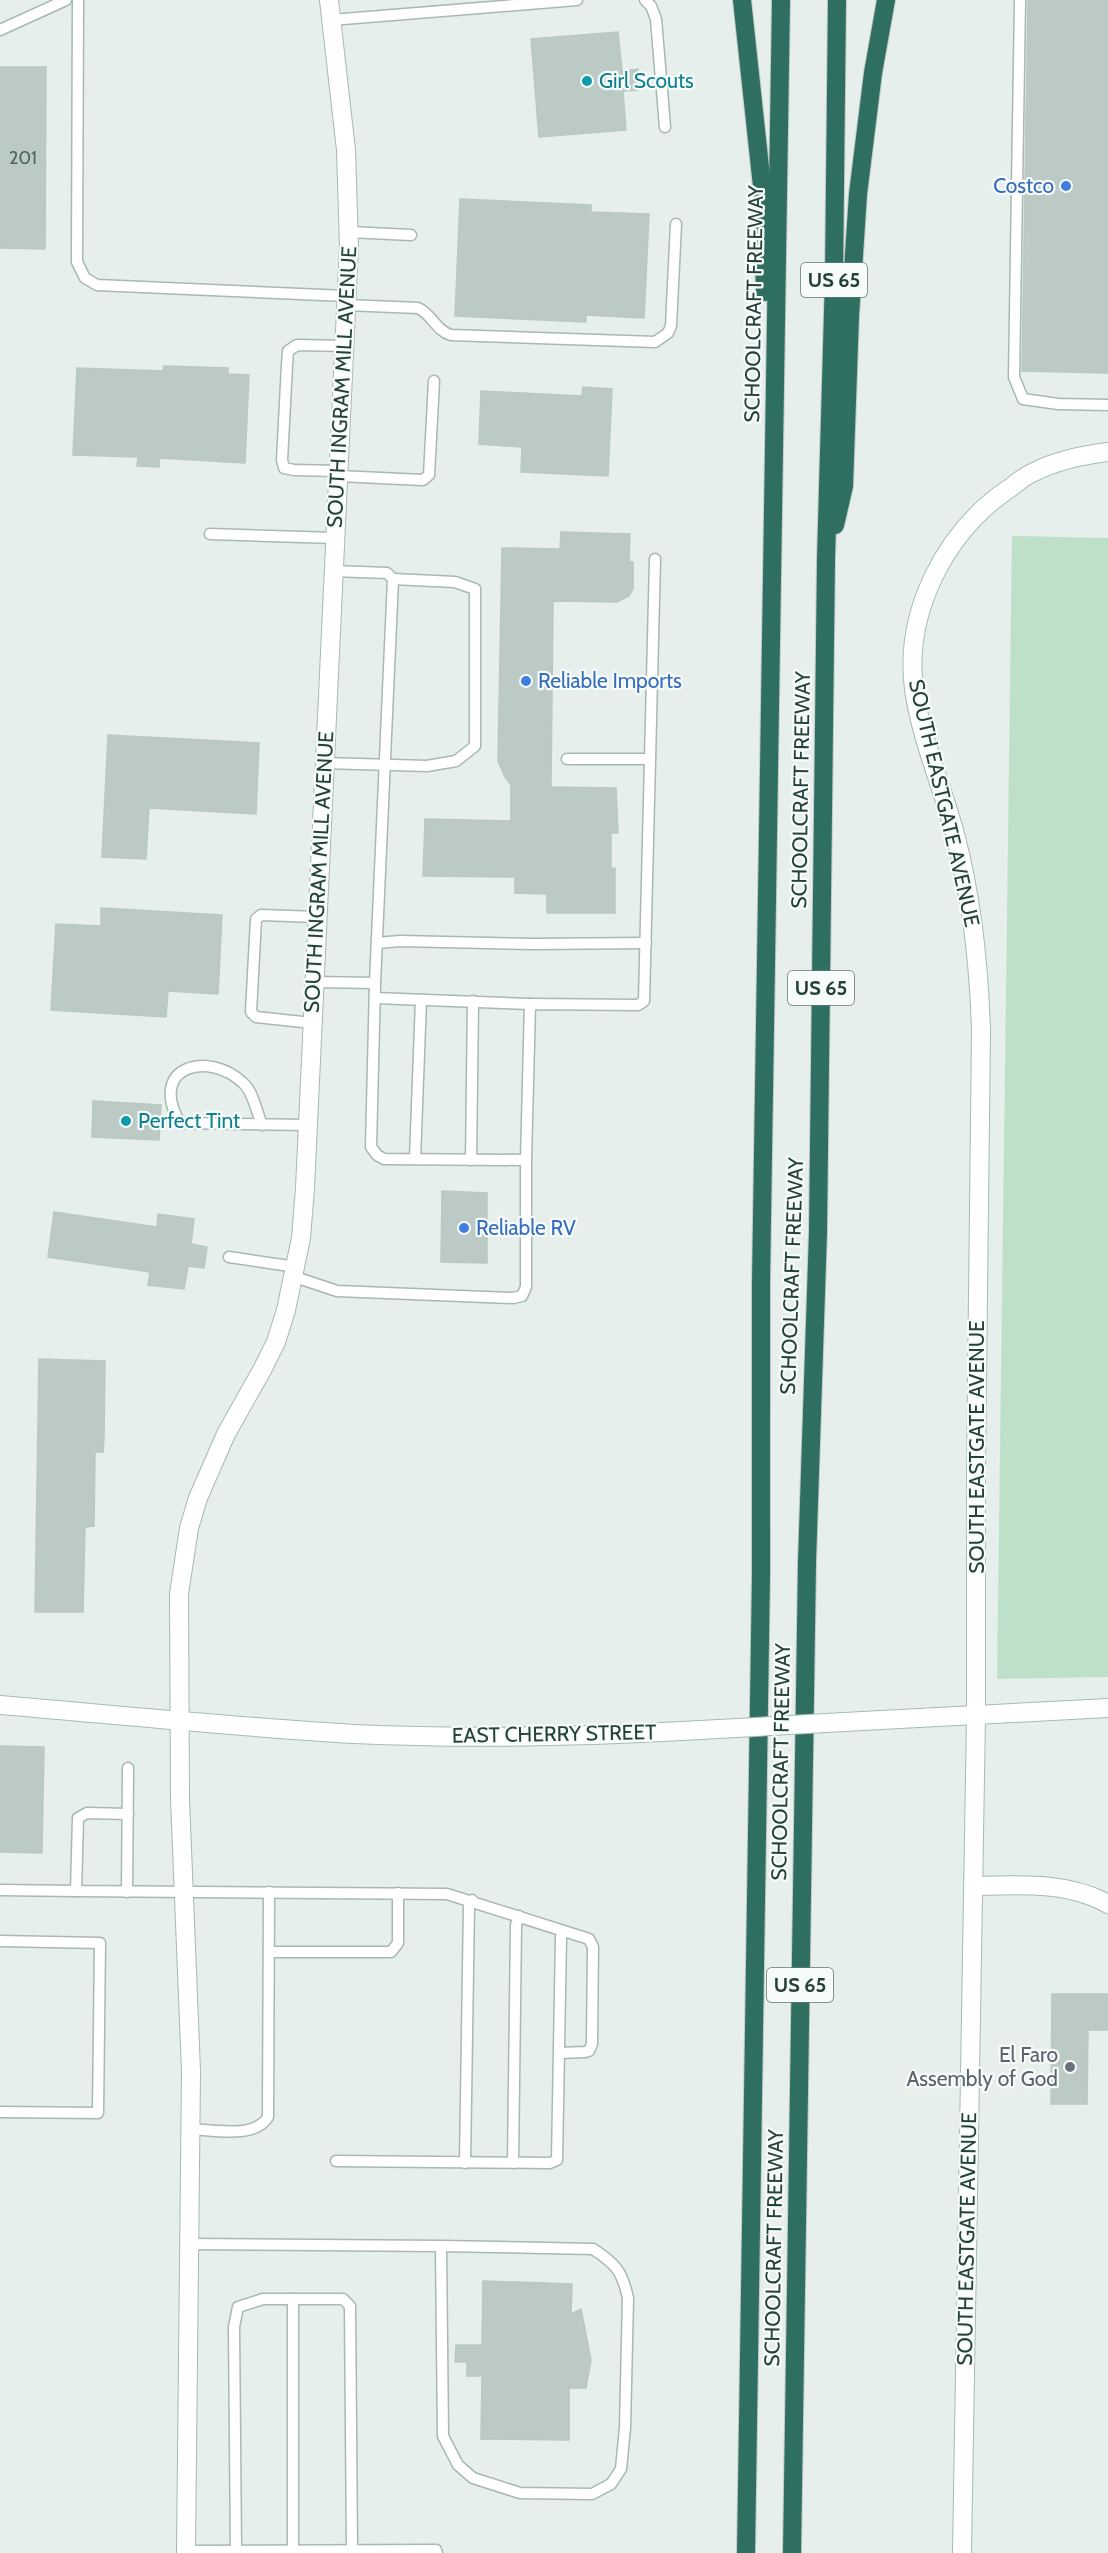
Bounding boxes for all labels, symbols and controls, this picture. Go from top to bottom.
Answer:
place label: Girl Scouts [599,68,694,93]
marker: Girl Scouts [580,74,594,88]
house number: 201 [9,147,37,169]
place label: Costco [993,173,1054,198]
marker: Costco [1059,179,1073,193]
street label: SCHOOLCRAFT FREEWAY [739,184,768,423]
street label: SOUTH INGRAM MILL AVENUE [322,245,361,528]
road number: US 65 [801,263,867,297]
place label: Reliable Imports [538,668,682,693]
street label: SCHOOLCRAFT FREEWAY [786,670,815,909]
marker: Reliable Imports [519,674,533,688]
street label: SOUTH EASTGATE AVENUE [904,677,985,929]
street label: SOUTH INGRAM MILL AVENUE [299,730,338,1013]
road number: US 65 [788,971,854,1005]
place label: Perfect Tint [138,1108,240,1133]
marker: Perfect Tint [119,1114,133,1128]
street label: SCHOOLCRAFT FREEWAY [775,1156,808,1395]
place label: Reliable RV [476,1215,576,1240]
marker: Reliable RV [457,1221,471,1235]
street label: SOUTH EASTGATE AVENUE [964,1320,989,1574]
street label: SCHOOLCRAFT FREEWAY [766,1642,795,1881]
street label: EAST CHERRY STREET [452,1719,656,1748]
road number: US 65 [767,1968,833,2002]
place label: El Faro Assembly of God [906,2042,1058,2091]
marker: El Faro Assembly of God [1063,2060,1077,2074]
street label: SOUTH EASTGATE AVENUE [952,2112,981,2366]
street label: SCHOOLCRAFT FREEWAY [759,2128,788,2367]

